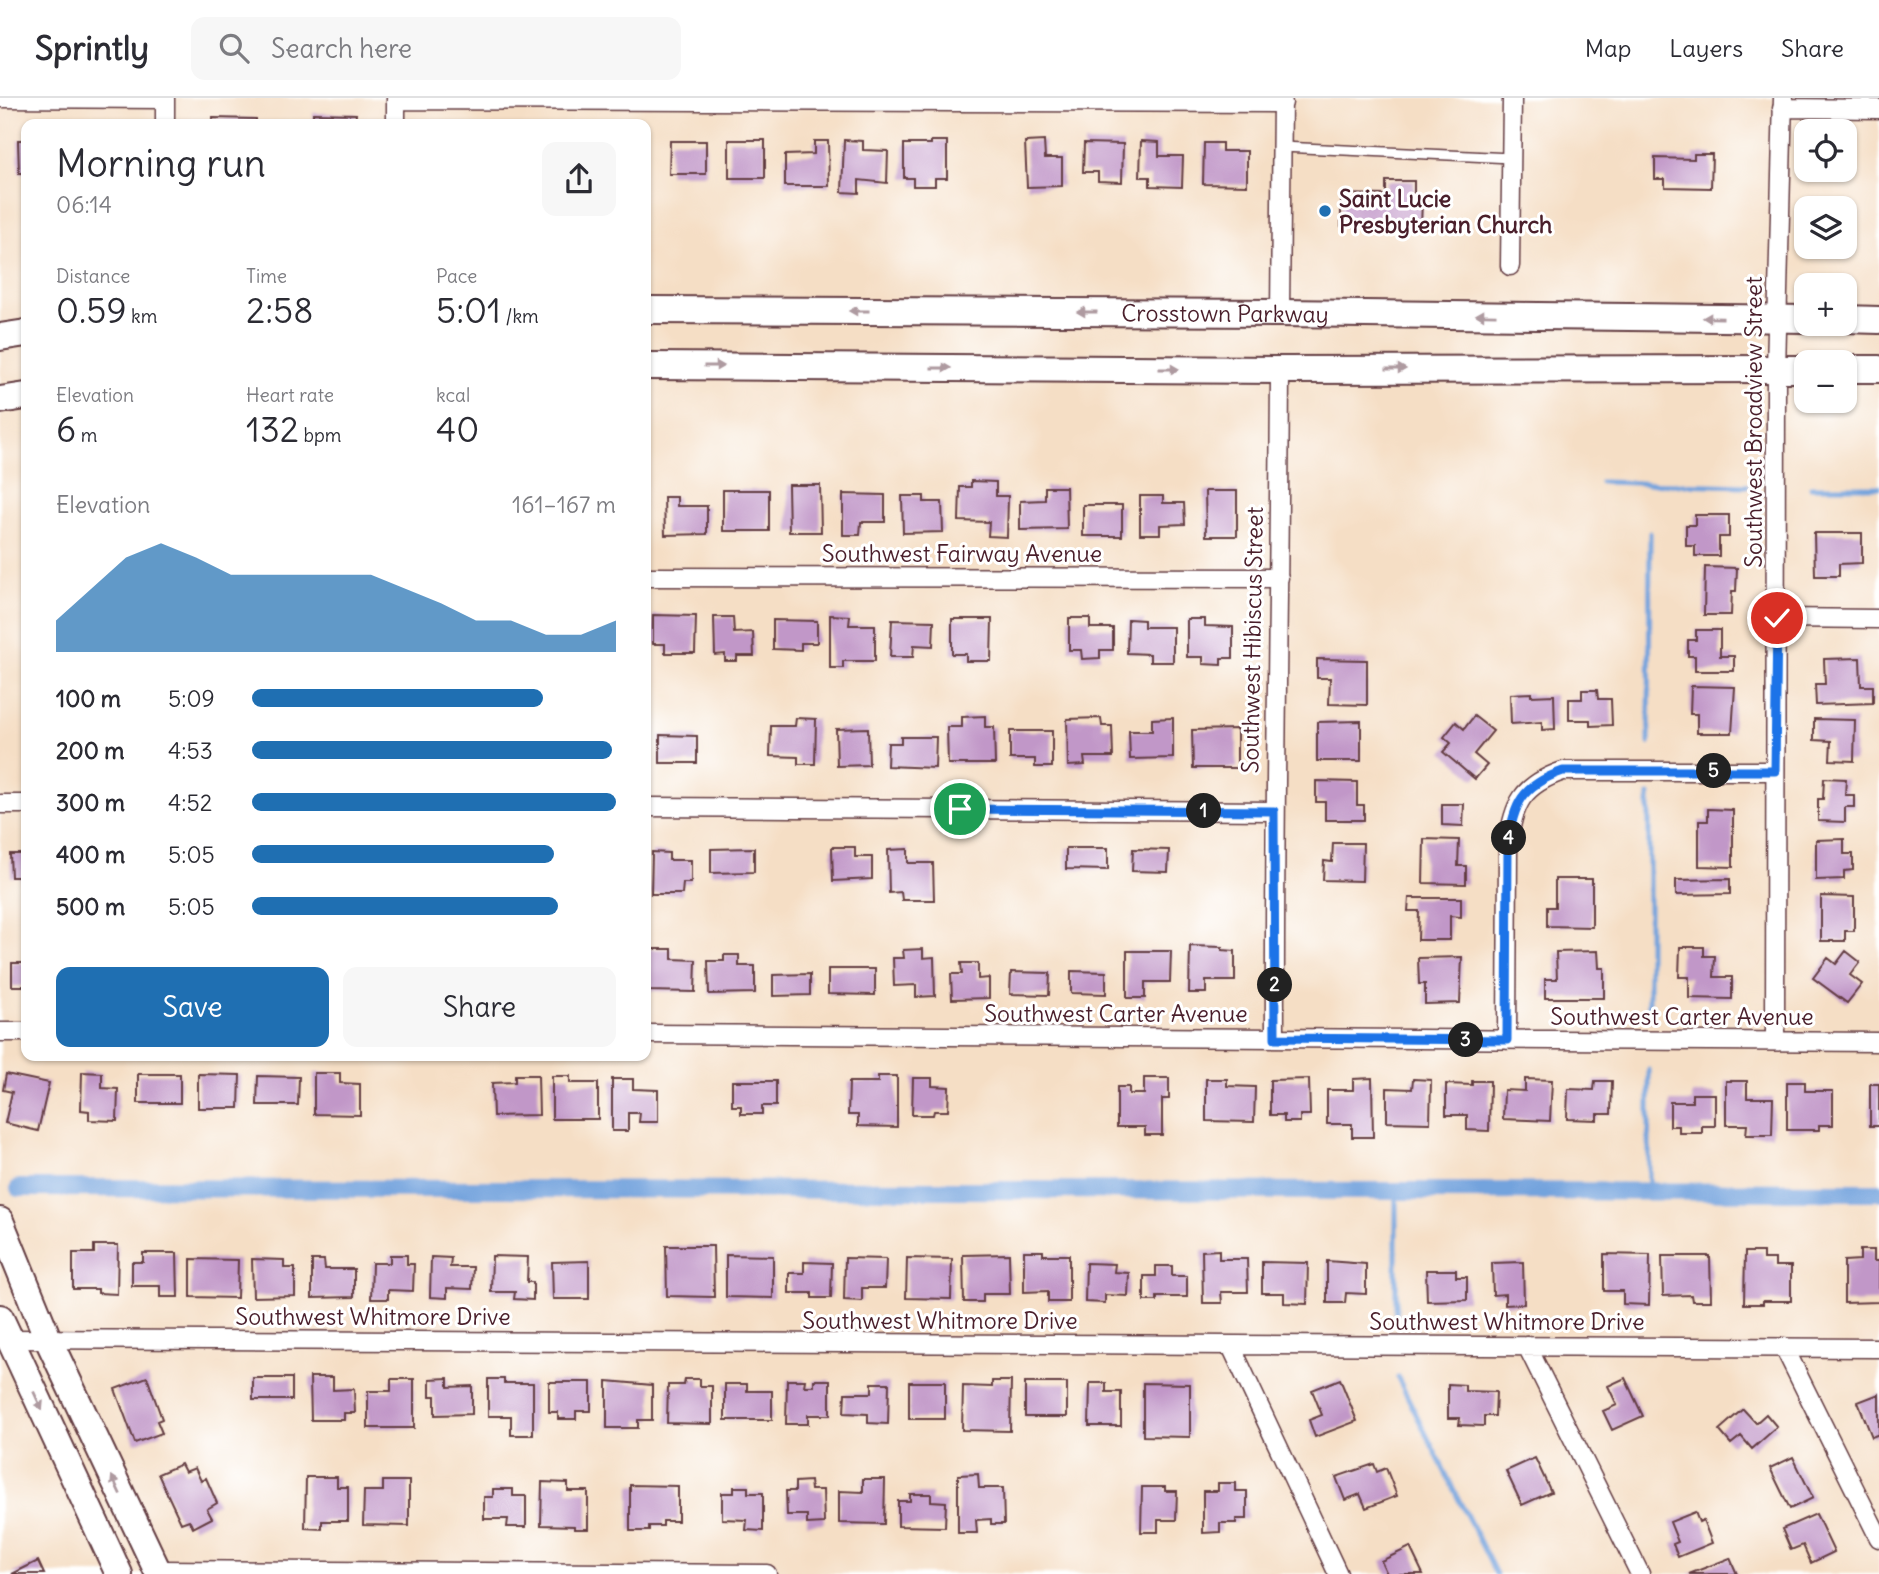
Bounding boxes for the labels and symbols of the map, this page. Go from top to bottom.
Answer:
place label: Saint Lucie Presbyterian Church [1339,184,1552,239]
marker: Saint Lucie Presbyterian Church [1317,203,1333,219]
street label: Southwest Broadview Street [1739,276,1768,568]
street label: Crosstown Parkway [1121,298,1329,328]
one-way arrow [848,305,870,317]
one-way arrow [1076,306,1098,318]
one-way arrow [1475,309,1497,321]
one-way arrow [1702,312,1724,324]
one-way arrow [703,360,725,372]
one-way arrow [931,362,953,374]
one-way arrow [1158,363,1180,375]
one-way arrow [1386,363,1408,375]
street label: Southwest Hibiscus Street [1235,506,1269,774]
street label: Southwest Fairway Avenue [822,539,1102,568]
pin [1747,588,1807,648]
pin: 5 [1696,754,1732,788]
pin [930,779,990,839]
pin: 1 [1186,794,1222,828]
pin: 4 [1492,820,1526,856]
pin: 2 [1258,968,1292,1002]
street label: Southwest Carter Avenue [984,999,1248,1028]
street label: Southwest Carter Avenue [1550,1002,1814,1031]
pin: 3 [1448,1023,1484,1058]
street label: Southwest Whitmore Drive [235,1302,511,1331]
street label: Southwest Whitmore Drive [802,1306,1078,1335]
street label: Southwest Whitmore Drive [1369,1307,1645,1336]
one-way arrow [32,1390,43,1411]
one-way arrow [110,1475,121,1495]

